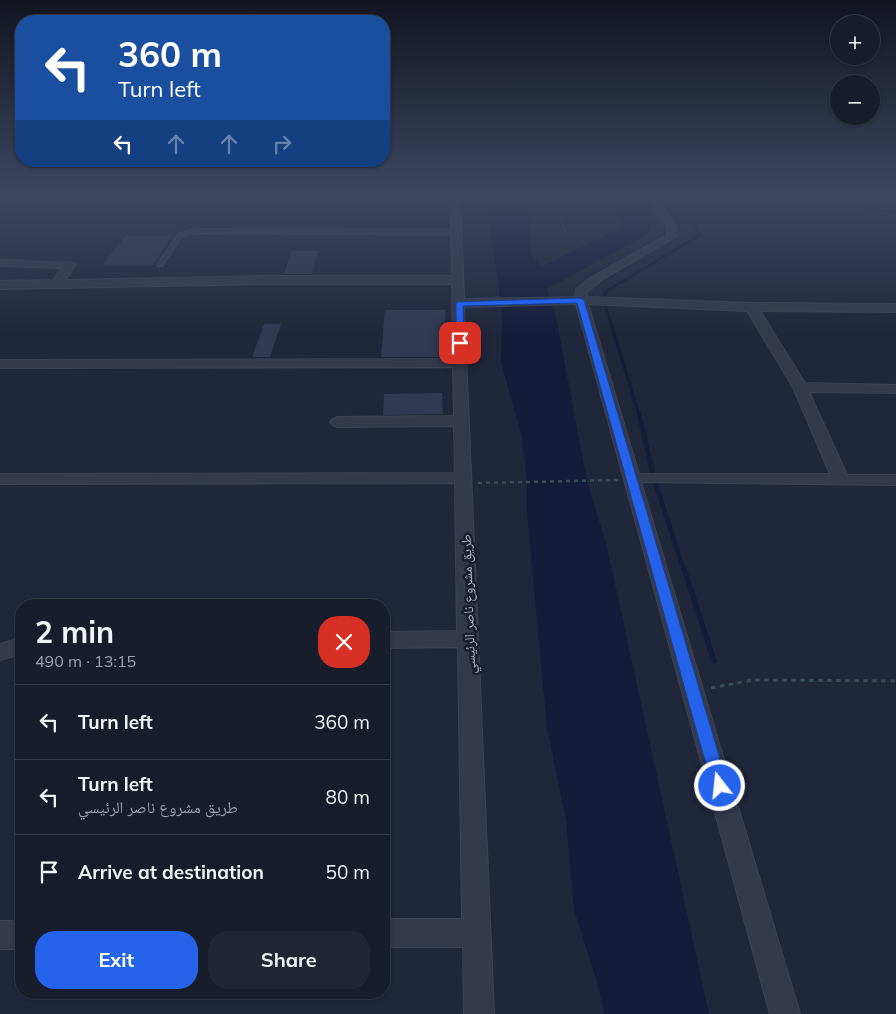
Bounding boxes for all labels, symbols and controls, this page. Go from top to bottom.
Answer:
map controls [830,15,880,125]
button: + [830,15,880,65]
text: 360 m [118,32,222,76]
icon: left [35,35,100,100]
text: Turn left [118,75,201,103]
button: − [830,75,880,125]
icon: left [109,130,137,158]
icon: ahead [162,130,190,158]
icon: ahead [215,130,243,158]
icon: right [268,130,296,158]
pin [439,322,481,364]
icon: arrive [446,329,474,357]
street label: طريق مشروع ناصر الرئيسي [457,534,482,674]
text: 2 min [35,613,114,651]
button: close [318,616,370,668]
text: 490 m · 13:15 [35,651,136,671]
icon: left [35,708,63,736]
text: Turn left [78,710,153,734]
text: 360 m [314,710,370,734]
position arrow [693,759,745,811]
text: Turn left [78,772,153,796]
icon: left [35,783,63,811]
text: 80 m [326,785,370,809]
text: طريق مشروع ناصر الرئيسي [78,797,238,817]
icon: arrive [35,858,63,886]
text: Arrive at destination [78,860,264,884]
text: 50 m [326,860,370,884]
button: Exit [35,931,198,989]
button: Share [208,931,370,989]

